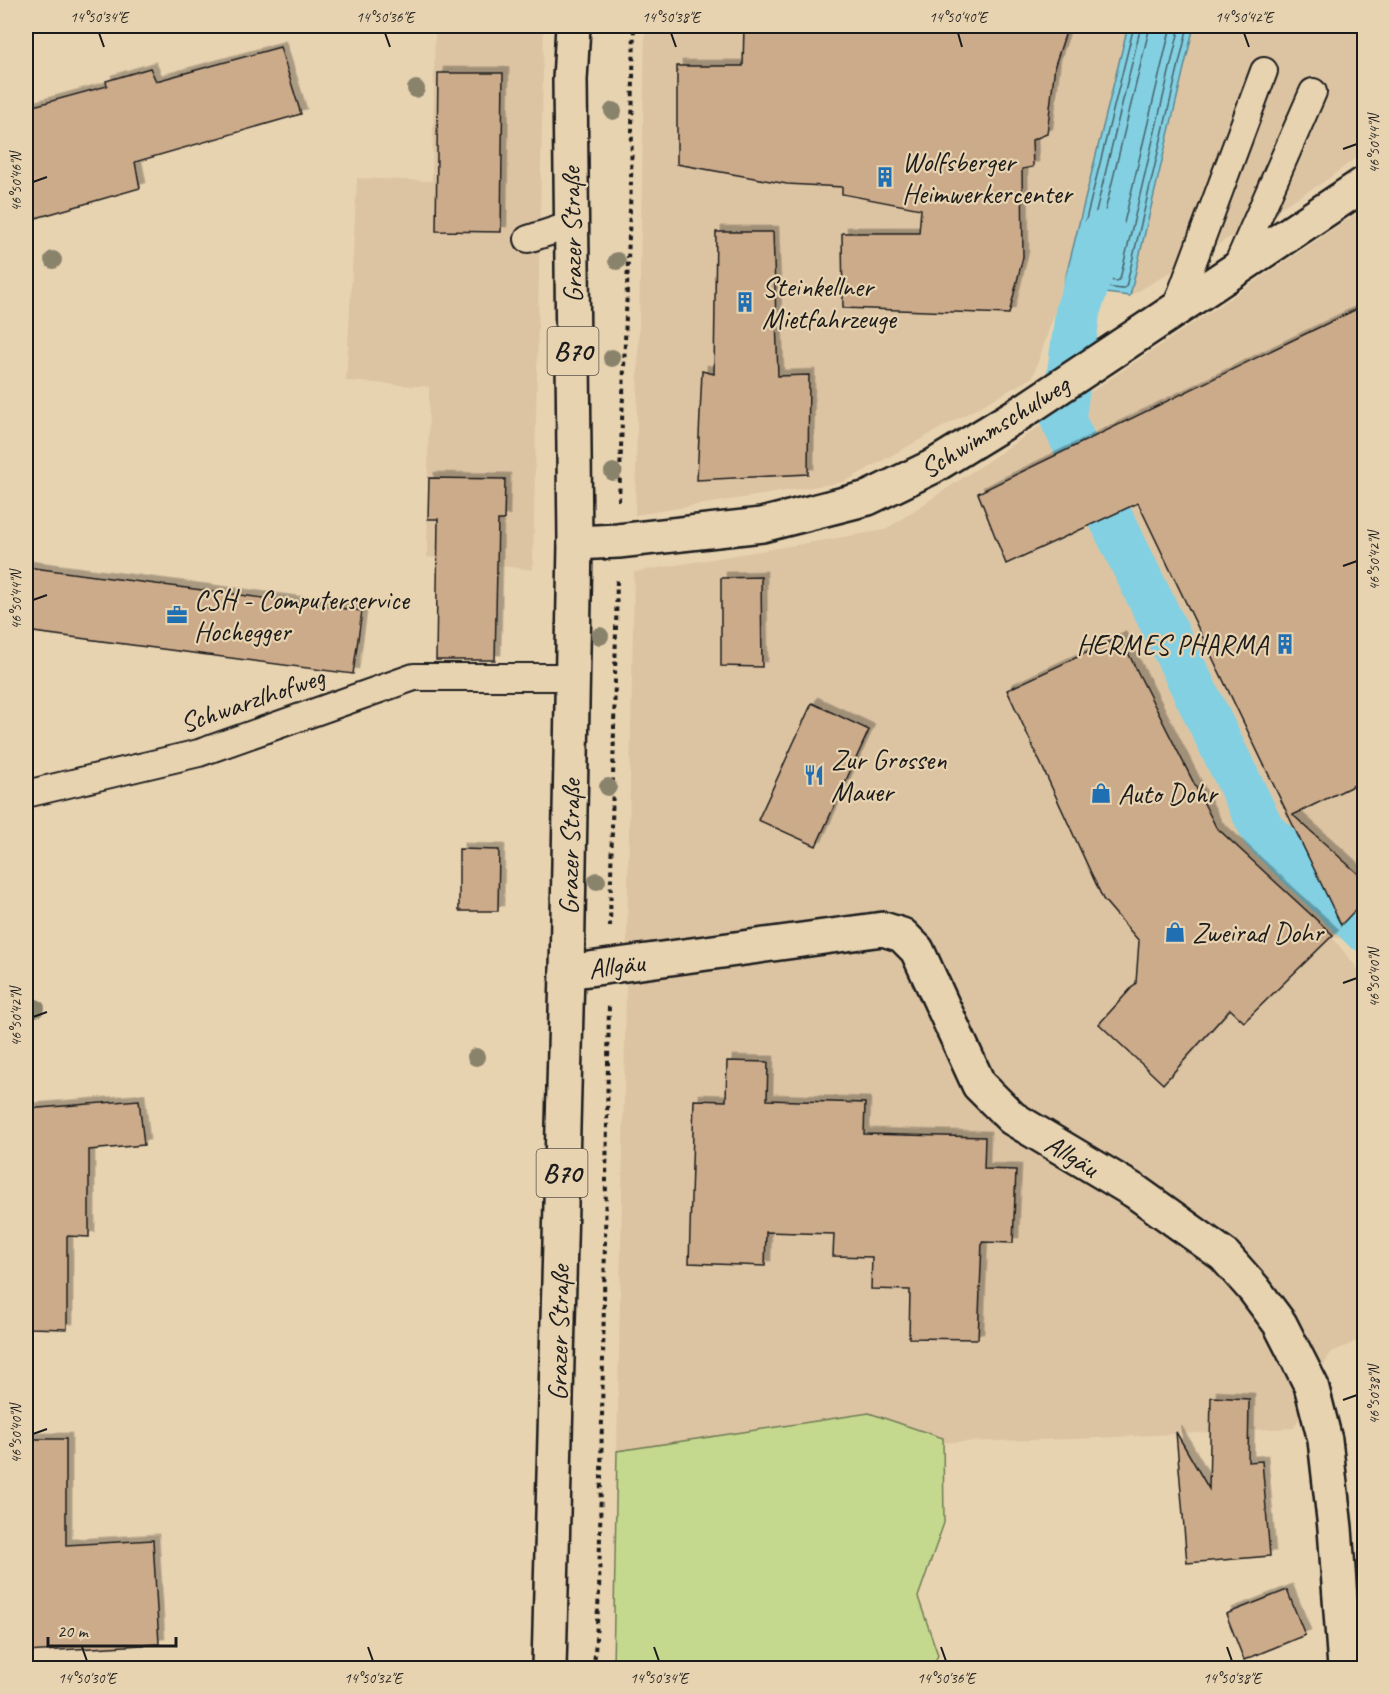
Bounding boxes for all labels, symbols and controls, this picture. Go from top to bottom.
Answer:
text: 14°50'34"E [70,8,130,27]
text: 14°50'36"E [356,8,416,27]
text: 14°50'38"E [642,8,702,27]
text: 14°50'40"E [929,8,989,27]
text: 14°50'42"E [1215,8,1275,27]
text: 46°50'44"N [1365,111,1384,174]
place label: Wolfsberger Heimwerkercenter [902,144,1074,211]
text: 46°50'46"N [7,149,26,212]
street label: Grazer Straße [553,165,590,303]
building icon: Wolfsberger Heimwerkercenter [873,165,897,189]
place label: Steinkellner Mietfahrzeuge [762,269,898,336]
building icon: Steinkellner Mietfahrzeuge [733,290,757,314]
road number: B70 [548,327,598,375]
street label: Schwimmschulweg [913,366,1077,486]
text: 46°50'42"N [1365,528,1384,591]
text: 46°50'44"N [7,567,26,630]
place label: CSH - Computerservice Hochegger [194,582,411,649]
office icon: CSH - Computerservice Hochegger [165,603,189,627]
place label: HERMES PHARMA [1076,627,1270,662]
building icon: HERMES PHARMA [1273,632,1297,656]
street label: Schwarzlhofweg [175,658,330,741]
place label: Zur Grossen Mauer [831,742,947,809]
restaurant icon: Zur Grossen Mauer [802,763,826,787]
place label: Auto Dohr [1118,776,1219,811]
street label: Grazer Straße [551,777,588,915]
shop icon: Auto Dohr [1089,781,1113,805]
place label: Zweirad Dohr [1192,915,1325,950]
shop icon: Zweirad Dohr [1163,920,1187,944]
street label: Allgäu [586,944,648,987]
text: 46°50'40"N [1365,945,1384,1008]
text: 46°50'42"N [7,984,26,1047]
street label: Allgäu [1039,1126,1106,1186]
road number: B70 [536,1149,588,1197]
street label: Grazer Straße [540,1263,577,1401]
text: 46°50'38"N [1365,1362,1384,1425]
text: 46°50'40"N [7,1401,26,1464]
scale bar [48,1610,176,1648]
text: 20 m [57,1620,90,1642]
text: 14°50'30"E [58,1669,118,1688]
text: 14°50'32"E [344,1669,404,1688]
text: 14°50'34"E [630,1669,690,1688]
text: 14°50'36"E [917,1669,977,1688]
text: 14°50'38"E [1203,1669,1263,1688]

